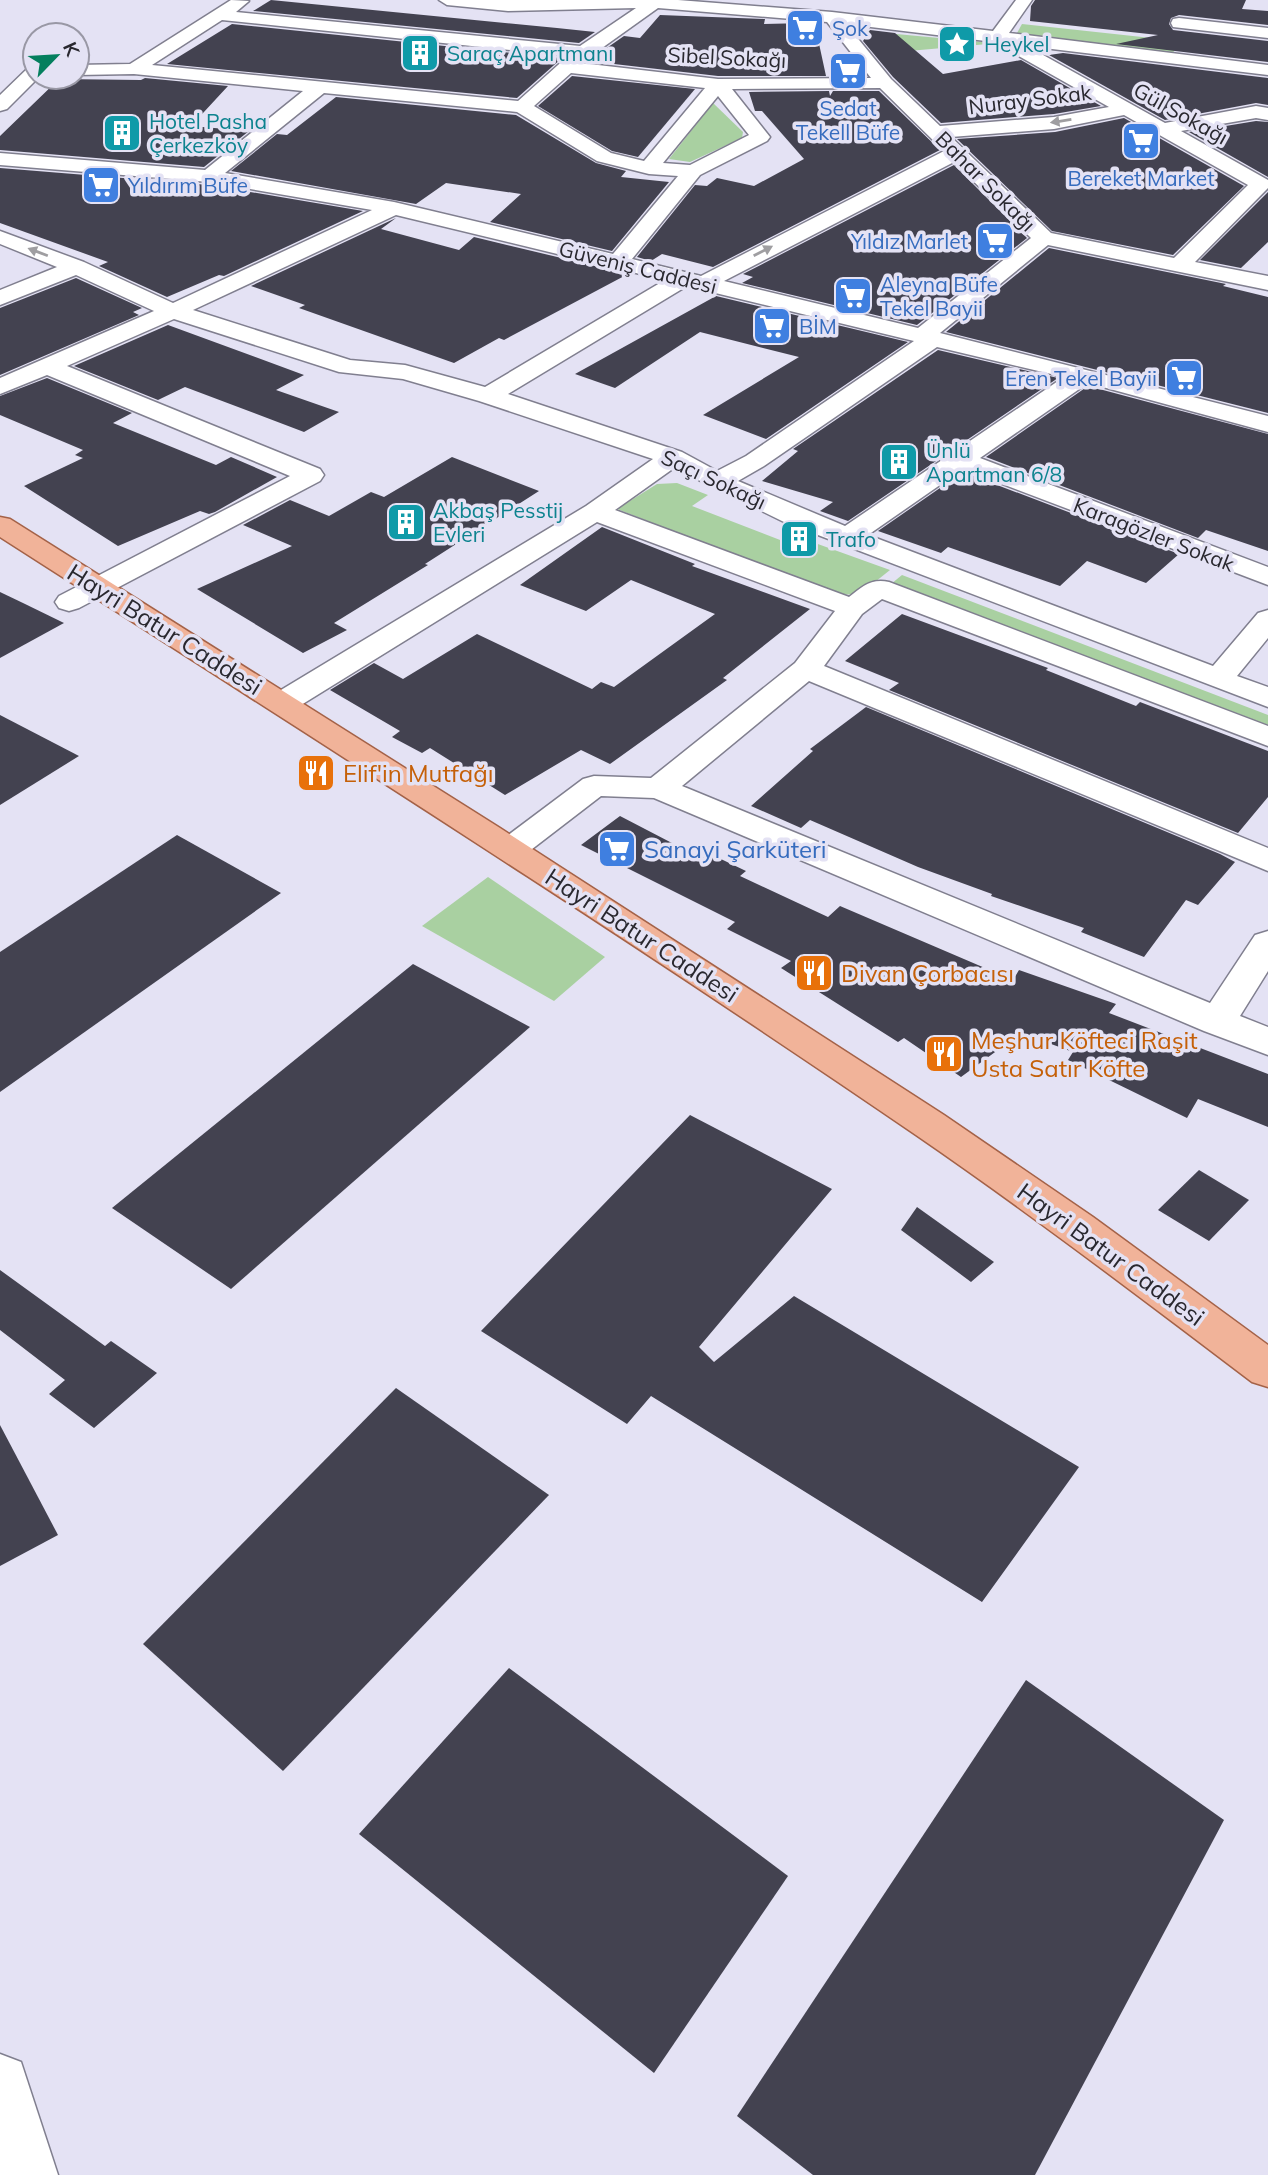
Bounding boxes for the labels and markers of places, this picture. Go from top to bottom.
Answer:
supermarket icon: Şok [784,7,826,49]
place label: Şok [832,15,868,41]
place icon: Heykel [936,23,978,65]
place label: Heykel [984,31,1050,57]
building icon: Saraç Apartmanı [399,32,441,74]
place label: Saraç Apartmanı [447,40,613,66]
supermarket icon: Sedat Tekell Büfe [827,50,869,92]
place label: Sedat Tekell Büfe [796,95,900,145]
place label: Hotel Pasha Çerkezköy [149,108,267,158]
building icon: Hotel Pasha Çerkezköy [101,112,143,154]
supermarket icon: Bereket Market [1120,120,1162,162]
supermarket icon: Yıldırım Büfe [80,164,122,206]
place label: Bereket Market [1068,165,1214,191]
place label: Yıldırım Büfe [127,172,248,198]
supermarket icon: Yıldız Marlet [974,220,1016,262]
place label: Yıldız Marlet [850,228,968,254]
place label: Aleyna Büfe Tekel Bayii [880,271,998,321]
supermarket icon: Aleyna Büfe Tekel Bayii [832,275,874,317]
supermarket icon: BİM [751,305,793,347]
place label: BİM [799,313,837,339]
supermarket icon: Eren Tekel Bayii [1163,357,1205,399]
place label: Eren Tekel Bayii [1005,365,1157,391]
place label: Ünlü Apartman 6/8 [926,437,1062,487]
building icon: Ünlü Apartman 6/8 [878,441,920,483]
place label: Akbaş Pesstij Evleri [433,497,563,547]
building icon: Akbaş Pesstij Evleri [385,501,427,543]
building icon: Trafo [778,518,820,560]
place label: Trafo [826,526,876,552]
restaurant icon: Elif'in Mutfağı [295,752,337,794]
place label: Elif'in Mutfağı [343,758,493,788]
supermarket icon: Sanayi Şarküteri [596,828,638,870]
place label: Sanayi Şarküteri [644,834,826,864]
restaurant icon: Divan Çorbacısı [793,952,835,994]
place label: Divan Çorbacısı [841,958,1014,988]
place label: Meşhur Köfteci Raşit Usta Satır Köfte [971,1025,1198,1083]
restaurant icon: Meşhur Köfteci Raşit Usta Satır Köfte [923,1033,965,1075]

